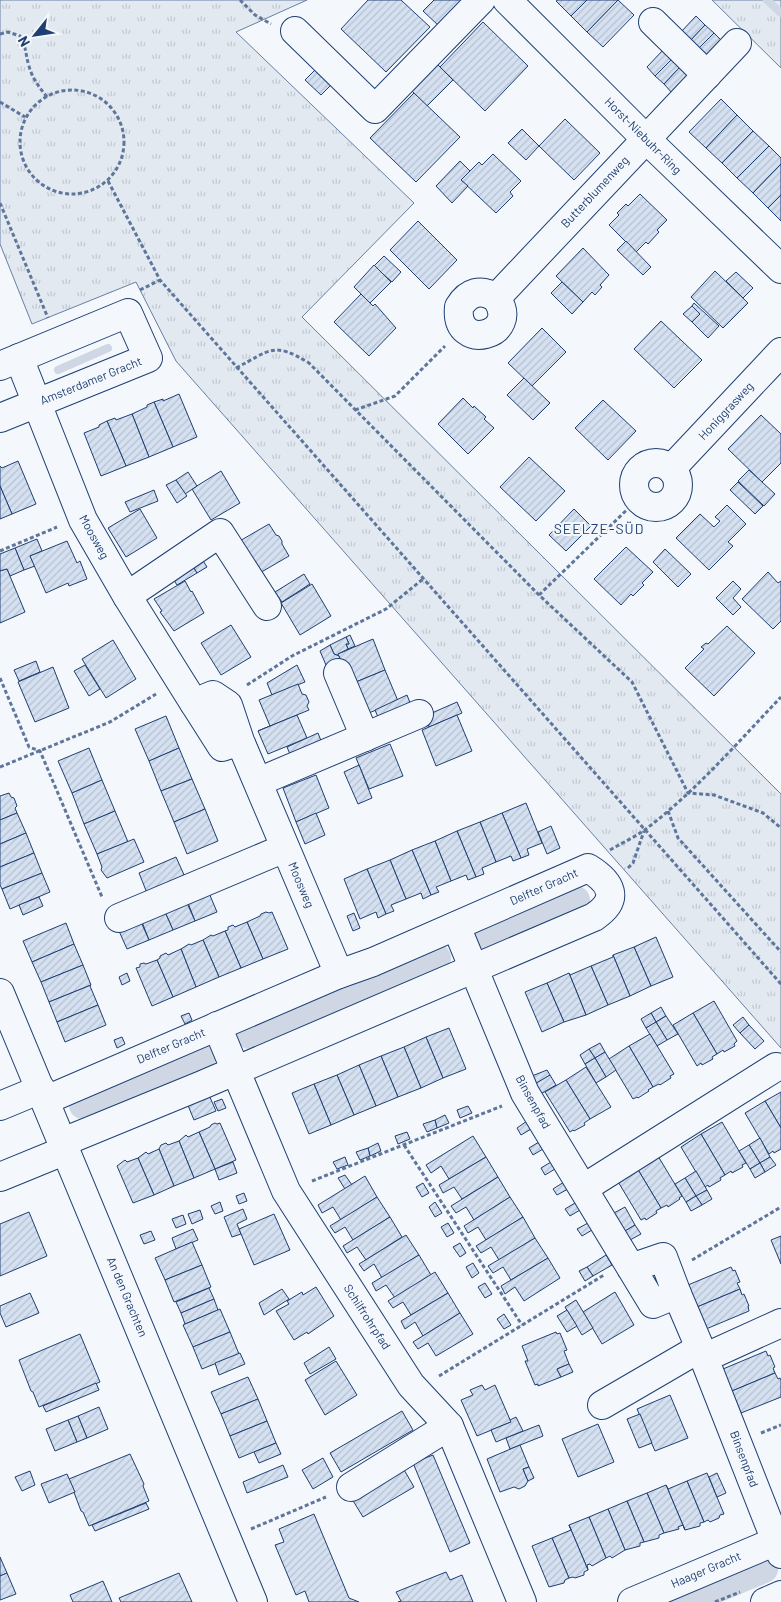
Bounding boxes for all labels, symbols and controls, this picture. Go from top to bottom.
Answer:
north arrow [10,10,60,60]
text: N [14,33,33,50]
street label: Horst-Niebuhr-Ring [602,94,685,177]
street label: Butterblumenweg [558,153,631,230]
street label: Amsterdamer Gracht [38,353,144,407]
street label: Honiggrasweg [695,379,756,442]
street label: Moosweg [77,512,113,561]
district label: SEELZE-SÜD [554,520,644,537]
street label: Moosweg [286,860,318,910]
street label: Delfter Gracht [507,865,580,907]
street label: Delfter Gracht [134,1024,207,1066]
street label: Binsenpfad [513,1072,554,1131]
street label: An den Grachten [105,1254,151,1339]
street label: Schilfrohrpfad [342,1281,394,1352]
street label: Binsenpfad [728,1429,762,1489]
street label: Haager Gracht [669,1548,743,1590]

